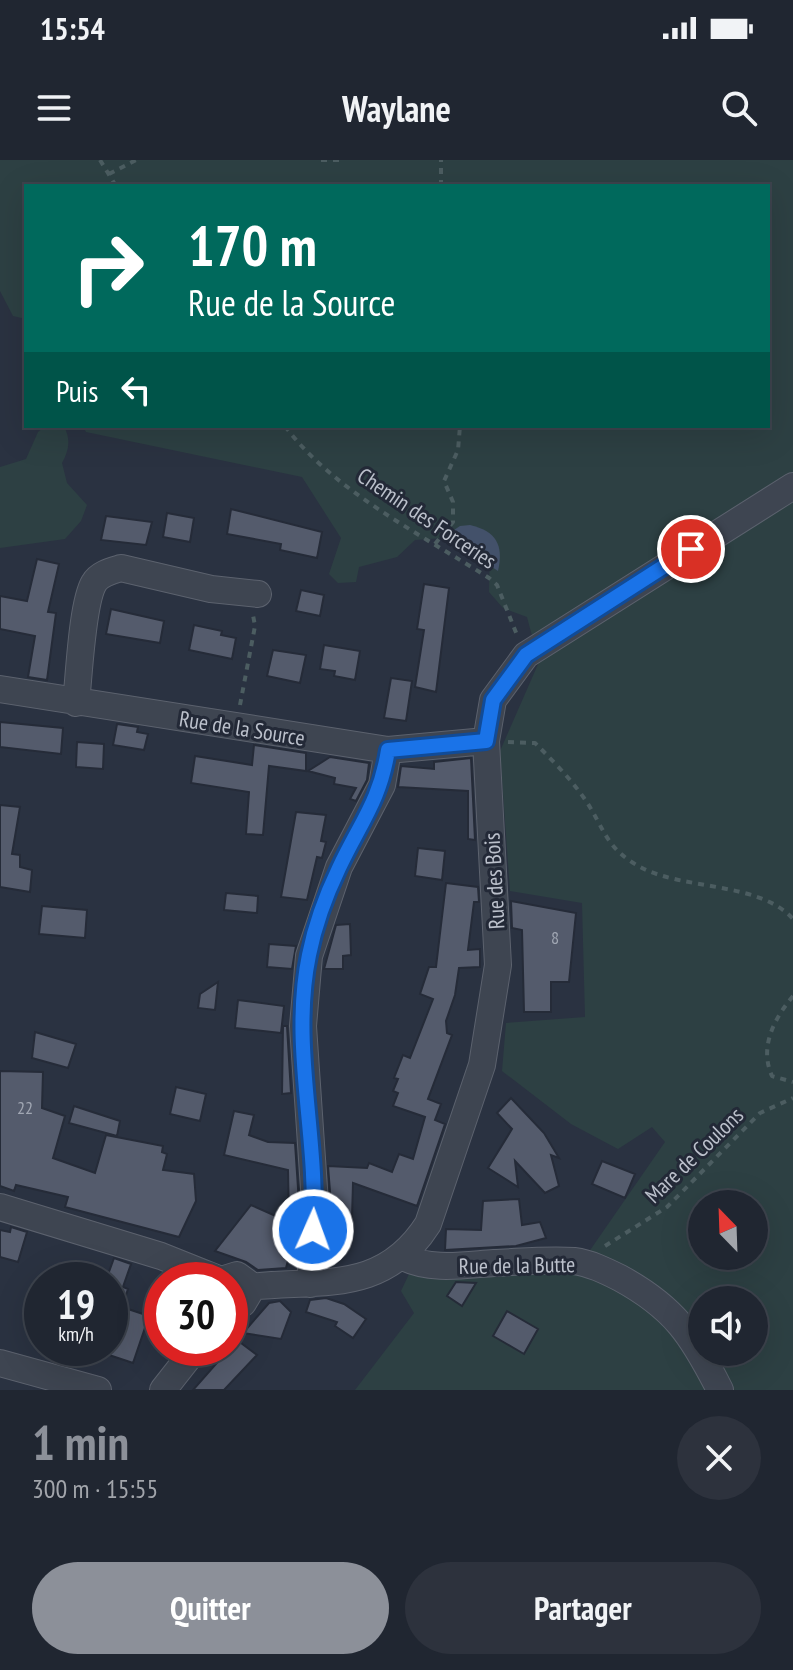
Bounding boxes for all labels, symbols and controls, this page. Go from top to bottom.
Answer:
text: 15:54 [40,9,105,48]
text: Waylane [342,85,451,132]
icon: menu [32,86,76,130]
icon: search [717,86,761,130]
text: 170 m [188,209,317,281]
icon: right [56,216,160,320]
text: Rue de la Source [188,279,395,326]
icon: left [114,368,158,412]
text: Puis [56,371,98,410]
street label: Chemin des Forceries [352,461,502,575]
pin [657,515,725,583]
icon: arrive [669,527,713,571]
street label: Rue de la Source [177,704,307,752]
street label: Rue des Bois [477,832,511,930]
house number: 8 [551,926,559,949]
house number: 22 [17,1096,33,1119]
street label: Mare de Coulons [639,1101,749,1209]
position arrow [271,1188,355,1272]
north arrow [688,1190,768,1270]
map controls [688,1190,768,1366]
street label: Rue de la Butte [458,1250,576,1280]
speed limit sign: 30 [144,1262,248,1366]
text: 19 [57,1278,95,1330]
button: sound [688,1286,768,1366]
text: km/h [58,1321,94,1347]
text: 1 min [32,1411,129,1473]
button: close [677,1416,761,1500]
text: 300 m · 15:55 [32,1472,158,1505]
button: Quitter [32,1562,389,1654]
button: Partager [405,1562,761,1654]

